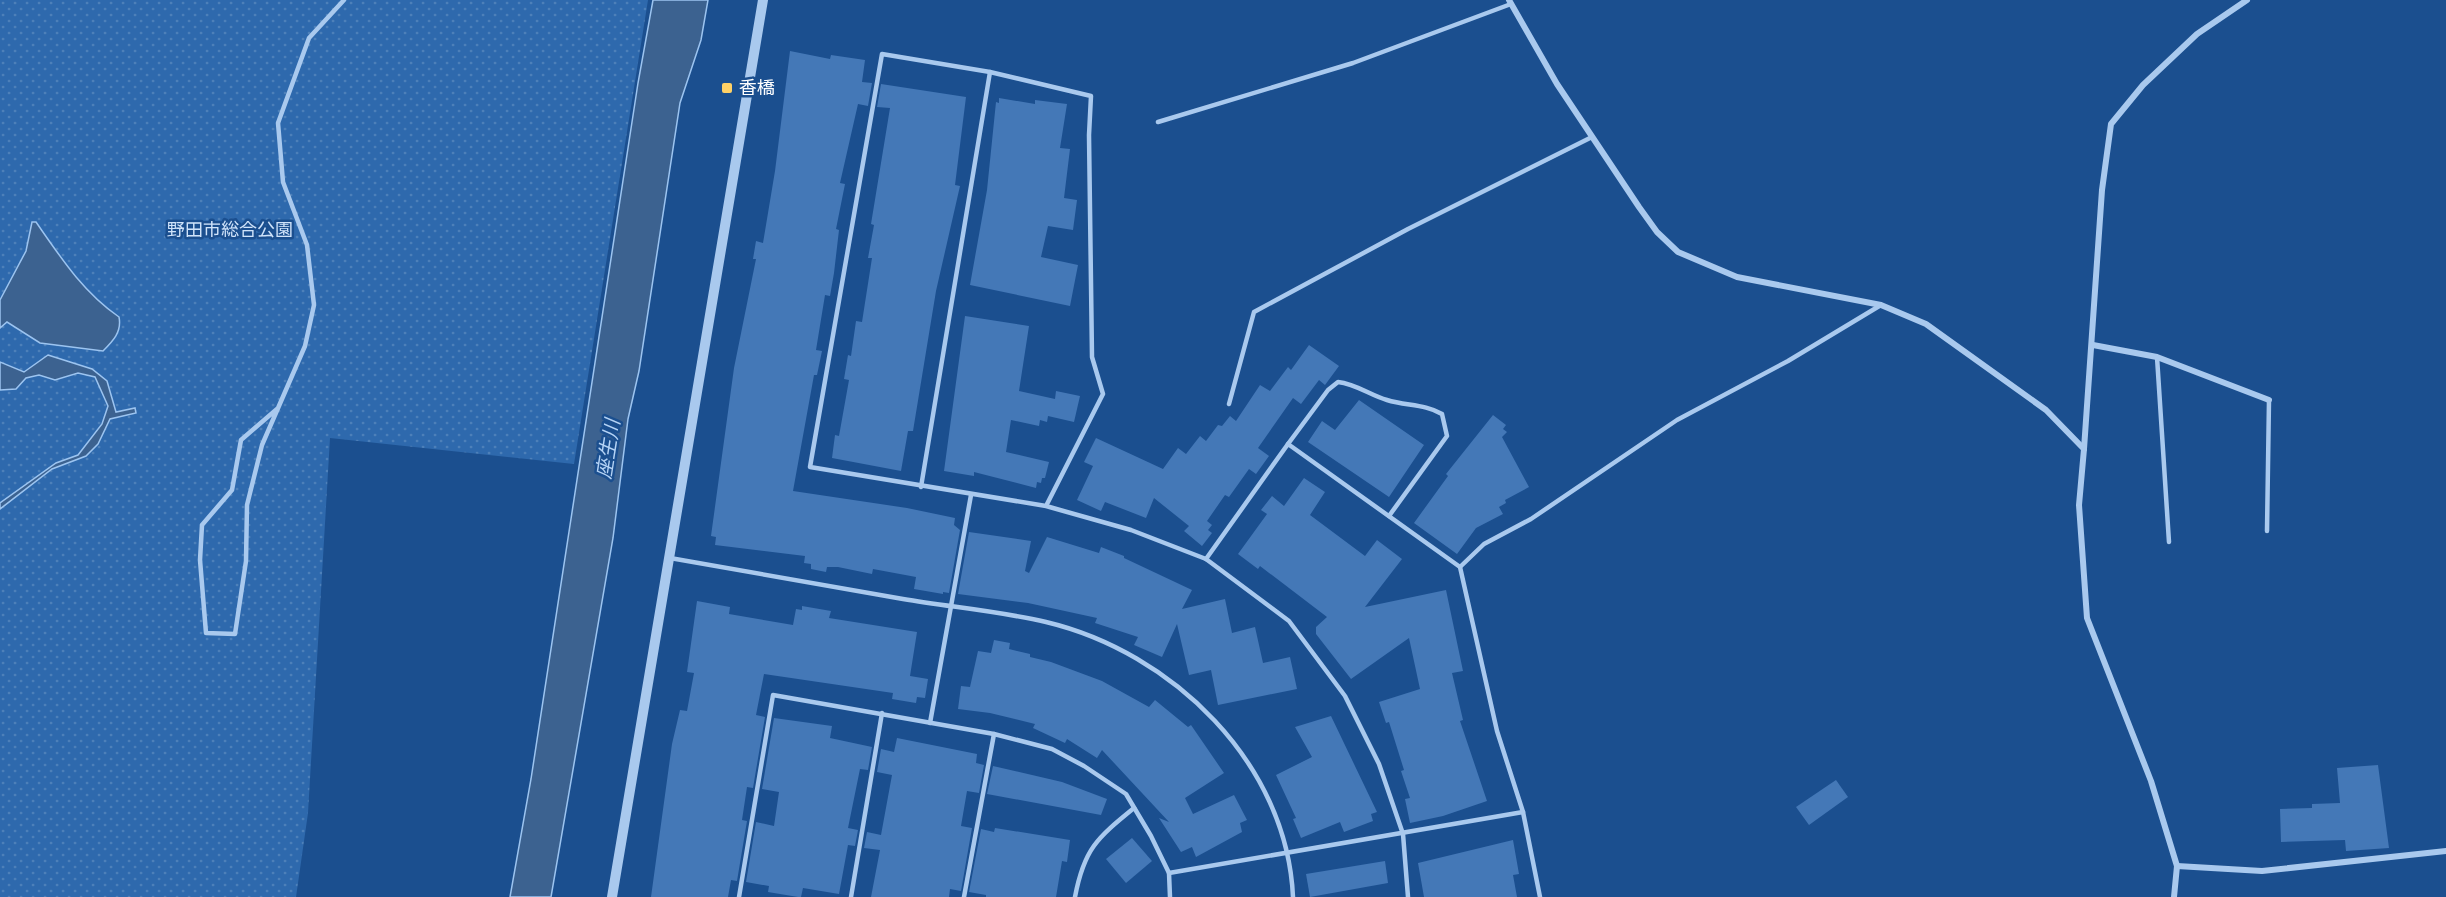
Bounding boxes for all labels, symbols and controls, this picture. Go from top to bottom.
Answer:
place label: 香橋 [739,75,775,101]
marker: 香橋 [720,81,734,95]
park label: 野田市総合公園 [167,217,293,243]
water label: 座生川 [589,415,628,481]

